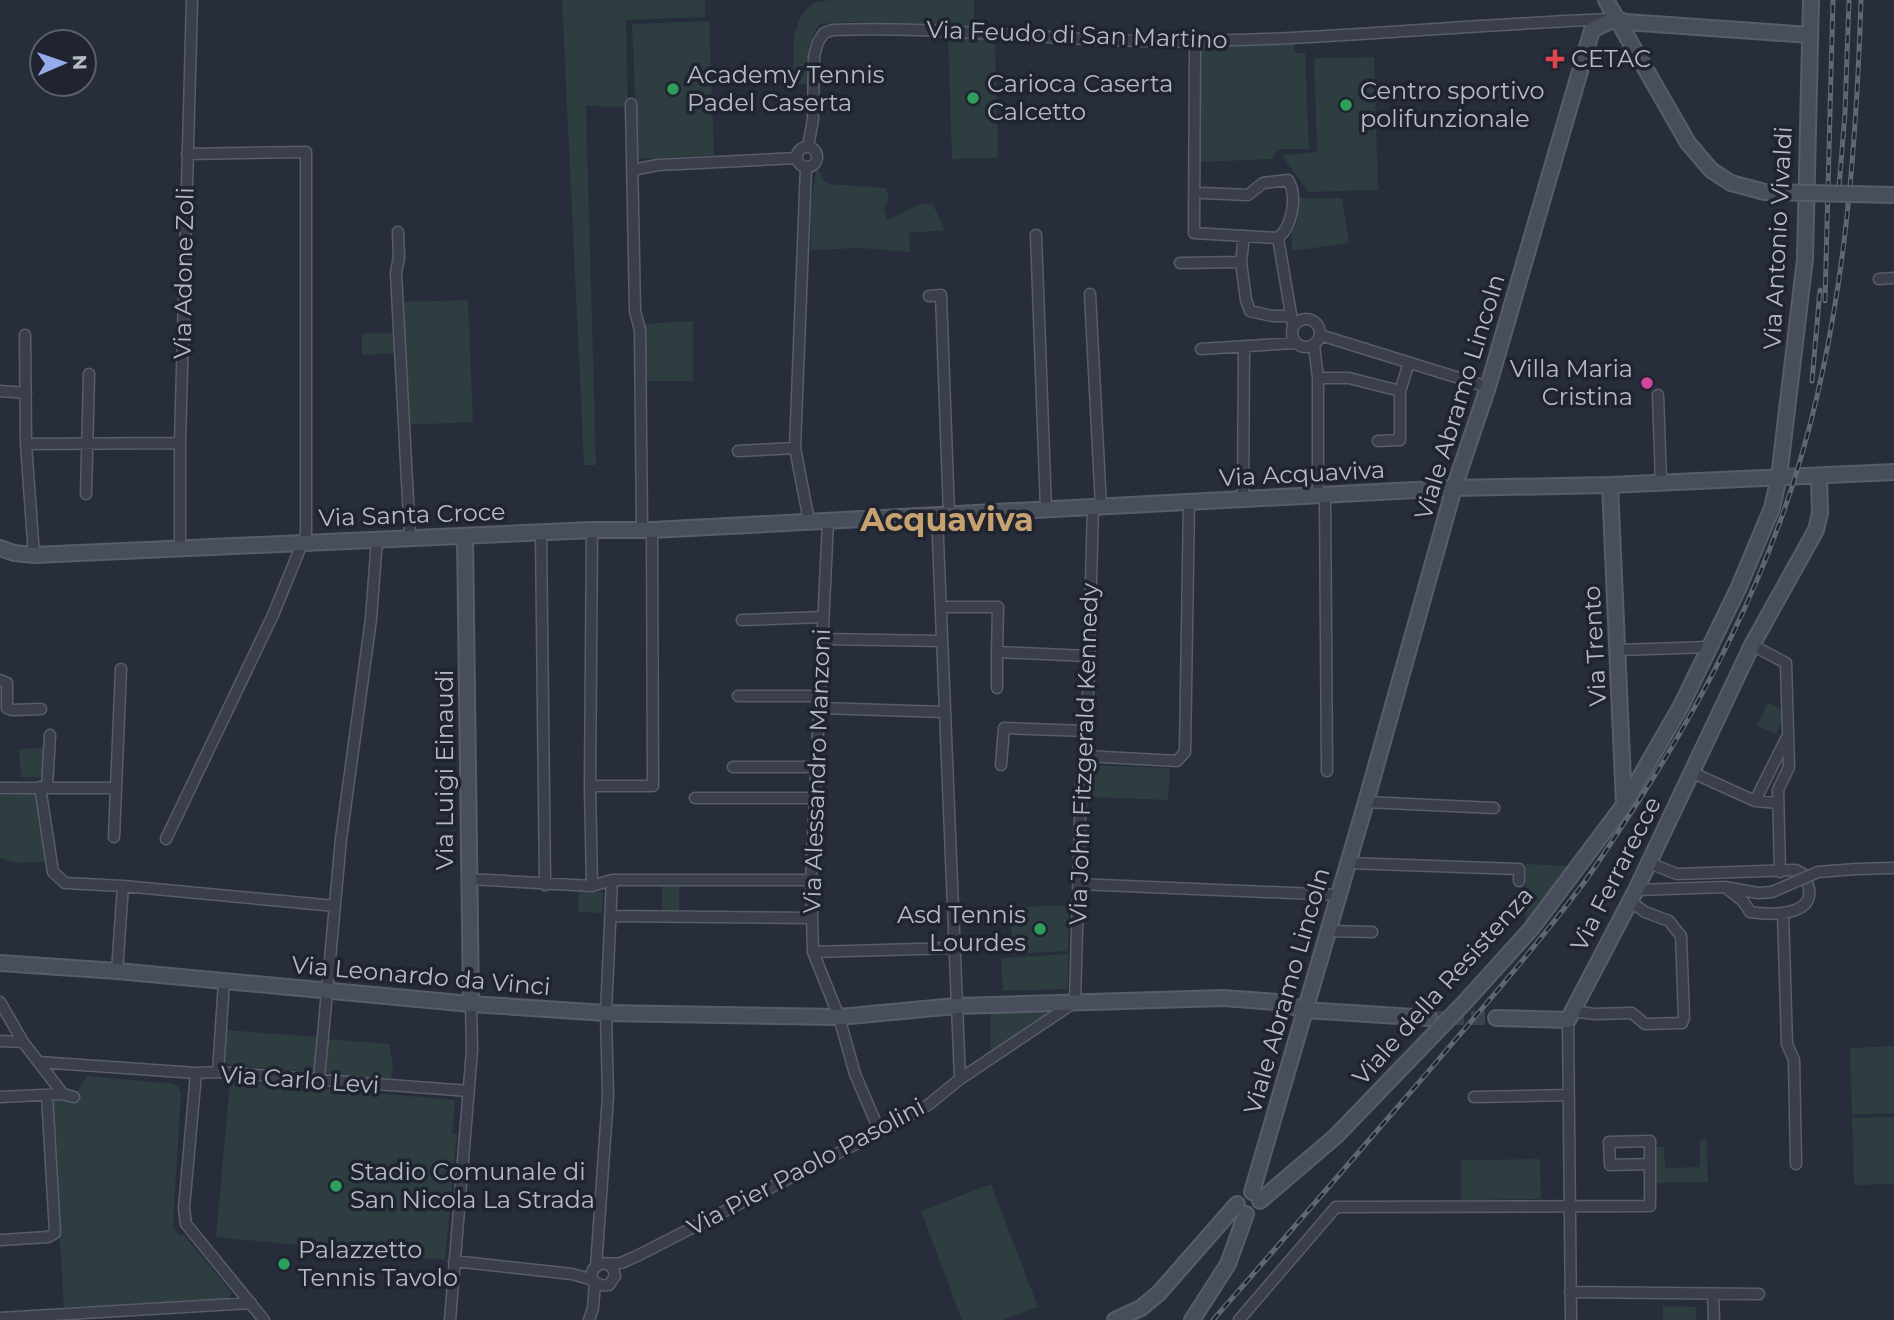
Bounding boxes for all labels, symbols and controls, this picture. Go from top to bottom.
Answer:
street label: Via Feudo di San Martino [926,15,1228,54]
north arrow [28,28,98,98]
place label: CETAC [1571,44,1651,73]
marker: CETAC [1545,49,1565,69]
text: N [68,54,91,71]
place label: Academy Tennis Padel Caserta [687,60,884,117]
place label: Carioca Caserta Calcetto [987,69,1174,126]
place label: Centro sportivo polifunzionale [1360,76,1545,133]
marker: Academy Tennis Padel Caserta [665,81,681,97]
marker: Carioca Caserta Calcetto [965,90,981,106]
marker: Centro sportivo polifunzionale [1338,97,1354,113]
street label: Via Antonio Vivaldi [1757,126,1798,350]
street label: Via Adone Zoli [168,187,199,359]
street label: Viale Abramo Lincoln [1408,271,1511,523]
place label: Villa Maria Cristina [1510,354,1633,411]
marker: Villa Maria Cristina [1639,375,1655,391]
street label: Via Acquaviva [1218,455,1386,492]
street label: Via Santa Croce [318,497,506,532]
district label: Acquaviva [859,500,1034,539]
street label: Via John Fitzgerald Kennedy [1063,583,1104,925]
street label: Via Trento [1577,585,1612,707]
street label: Via Alessandro Manzoni [797,628,836,914]
street label: Via Luigi Einaudi [430,670,459,870]
street label: Via Ferrarecce [1564,792,1667,956]
street label: Viale Abramo Lincoln [1237,864,1336,1117]
street label: Viale della Resistenza [1346,881,1539,1091]
place label: Asd Tennis Lourdes [897,900,1026,957]
marker: Asd Tennis Lourdes [1032,921,1048,937]
street label: Via Leonardo da Vinci [290,950,552,1001]
street label: Via Carlo Levi [220,1059,380,1100]
street label: Via Pier Paolo Pasolini [682,1092,929,1241]
place label: Stadio Comunale di San Nicola La Strada [350,1157,595,1214]
marker: Stadio Comunale di San Nicola La Strada [328,1178,344,1194]
place label: Palazzetto Tennis Tavolo [298,1235,458,1292]
marker: Palazzetto Tennis Tavolo [276,1256,292,1272]

